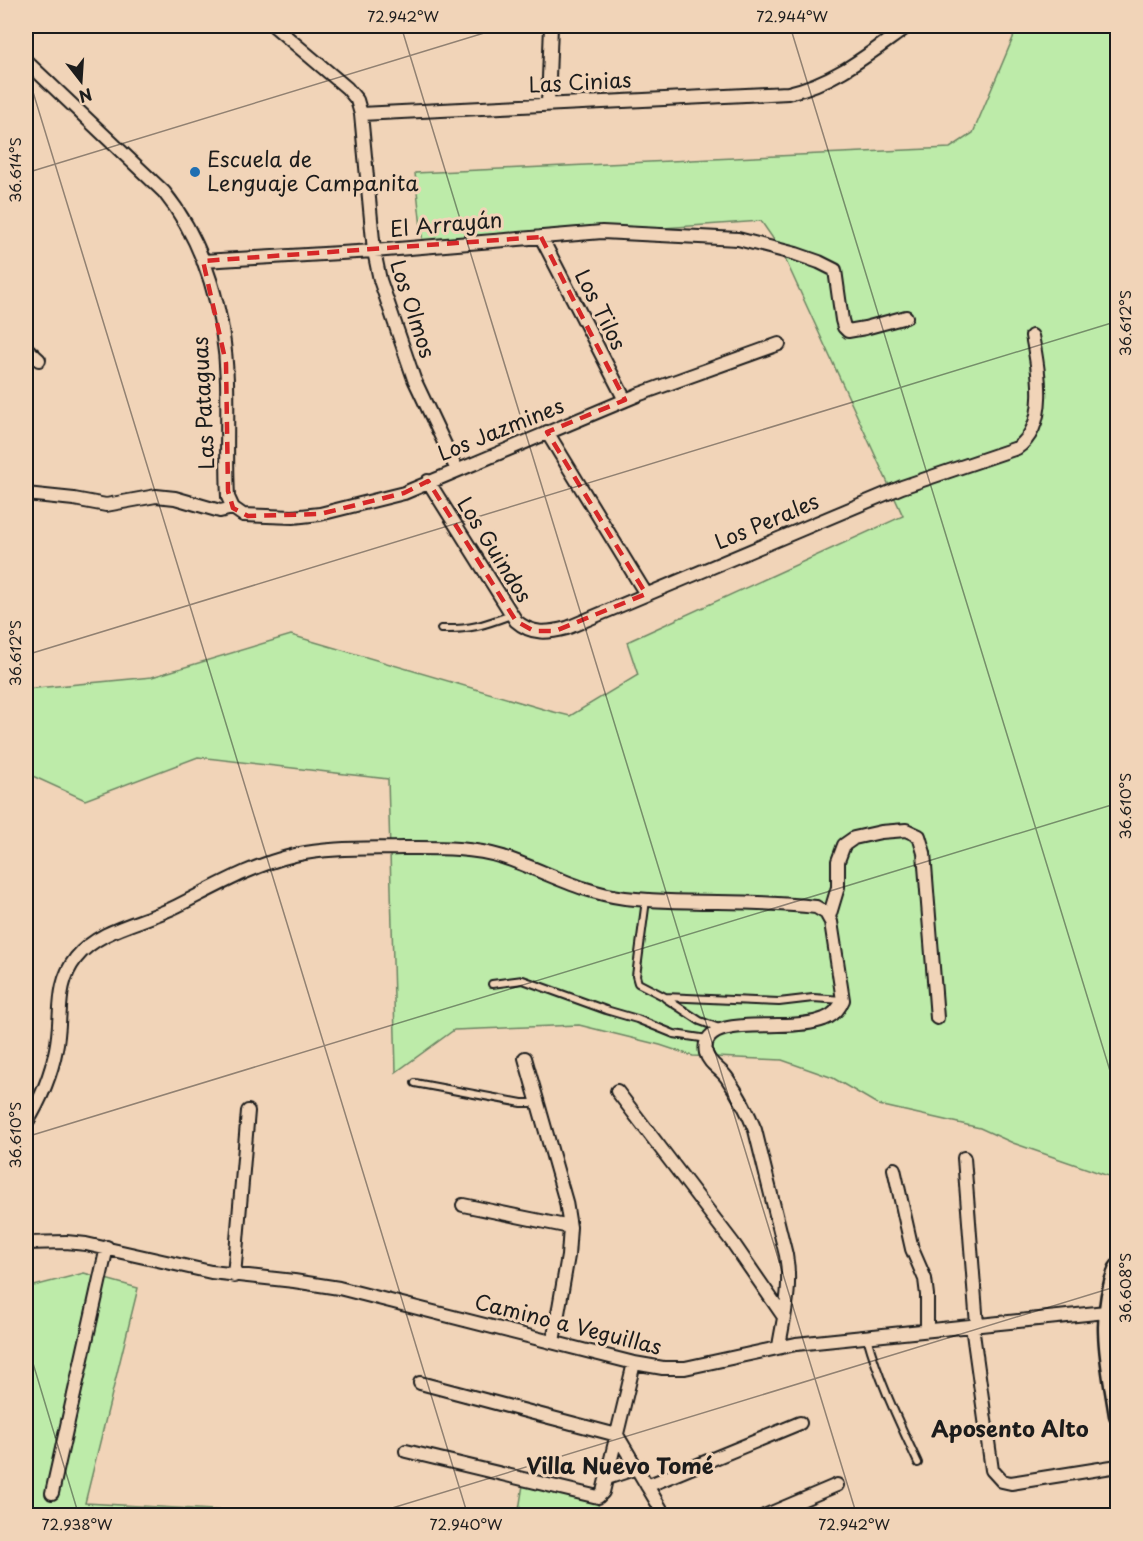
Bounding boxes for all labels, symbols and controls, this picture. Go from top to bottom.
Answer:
text: 72.942°W [367,4,439,27]
text: 72.944°W [756,4,828,27]
north arrow [51,51,111,111]
street label: Las Cinias [528,62,632,100]
text: N [76,83,95,110]
text: 36.614°S [3,137,26,203]
place label: Escuela de Lenguaje Campanita [207,142,419,198]
marker: Escuela de Lenguaje Campanita [188,165,202,179]
street label: El Arrayán [388,202,503,244]
street label: Los Olmos [383,255,445,362]
street label: Los Tilos [568,263,636,355]
text: 36.612°S [1113,290,1136,356]
street label: Las Pataguas [183,336,221,470]
street label: Los Jazmines [432,388,568,468]
street label: Los Perales [709,484,823,557]
street label: Los Guindos [450,490,541,608]
text: 36.612°S [3,620,26,686]
text: 36.610°S [1113,773,1136,839]
text: 36.610°S [3,1102,26,1168]
text: 36.608°S [1113,1253,1136,1323]
street label: Camino a Veguillas [472,1284,665,1362]
district label: Aposento Alto [931,1411,1089,1444]
district label: Villa Nuevo Tomé [526,1448,714,1481]
text: 72.938°W [42,1512,113,1535]
text: 72.940°W [430,1512,503,1535]
text: 72.942°W [818,1512,890,1535]

